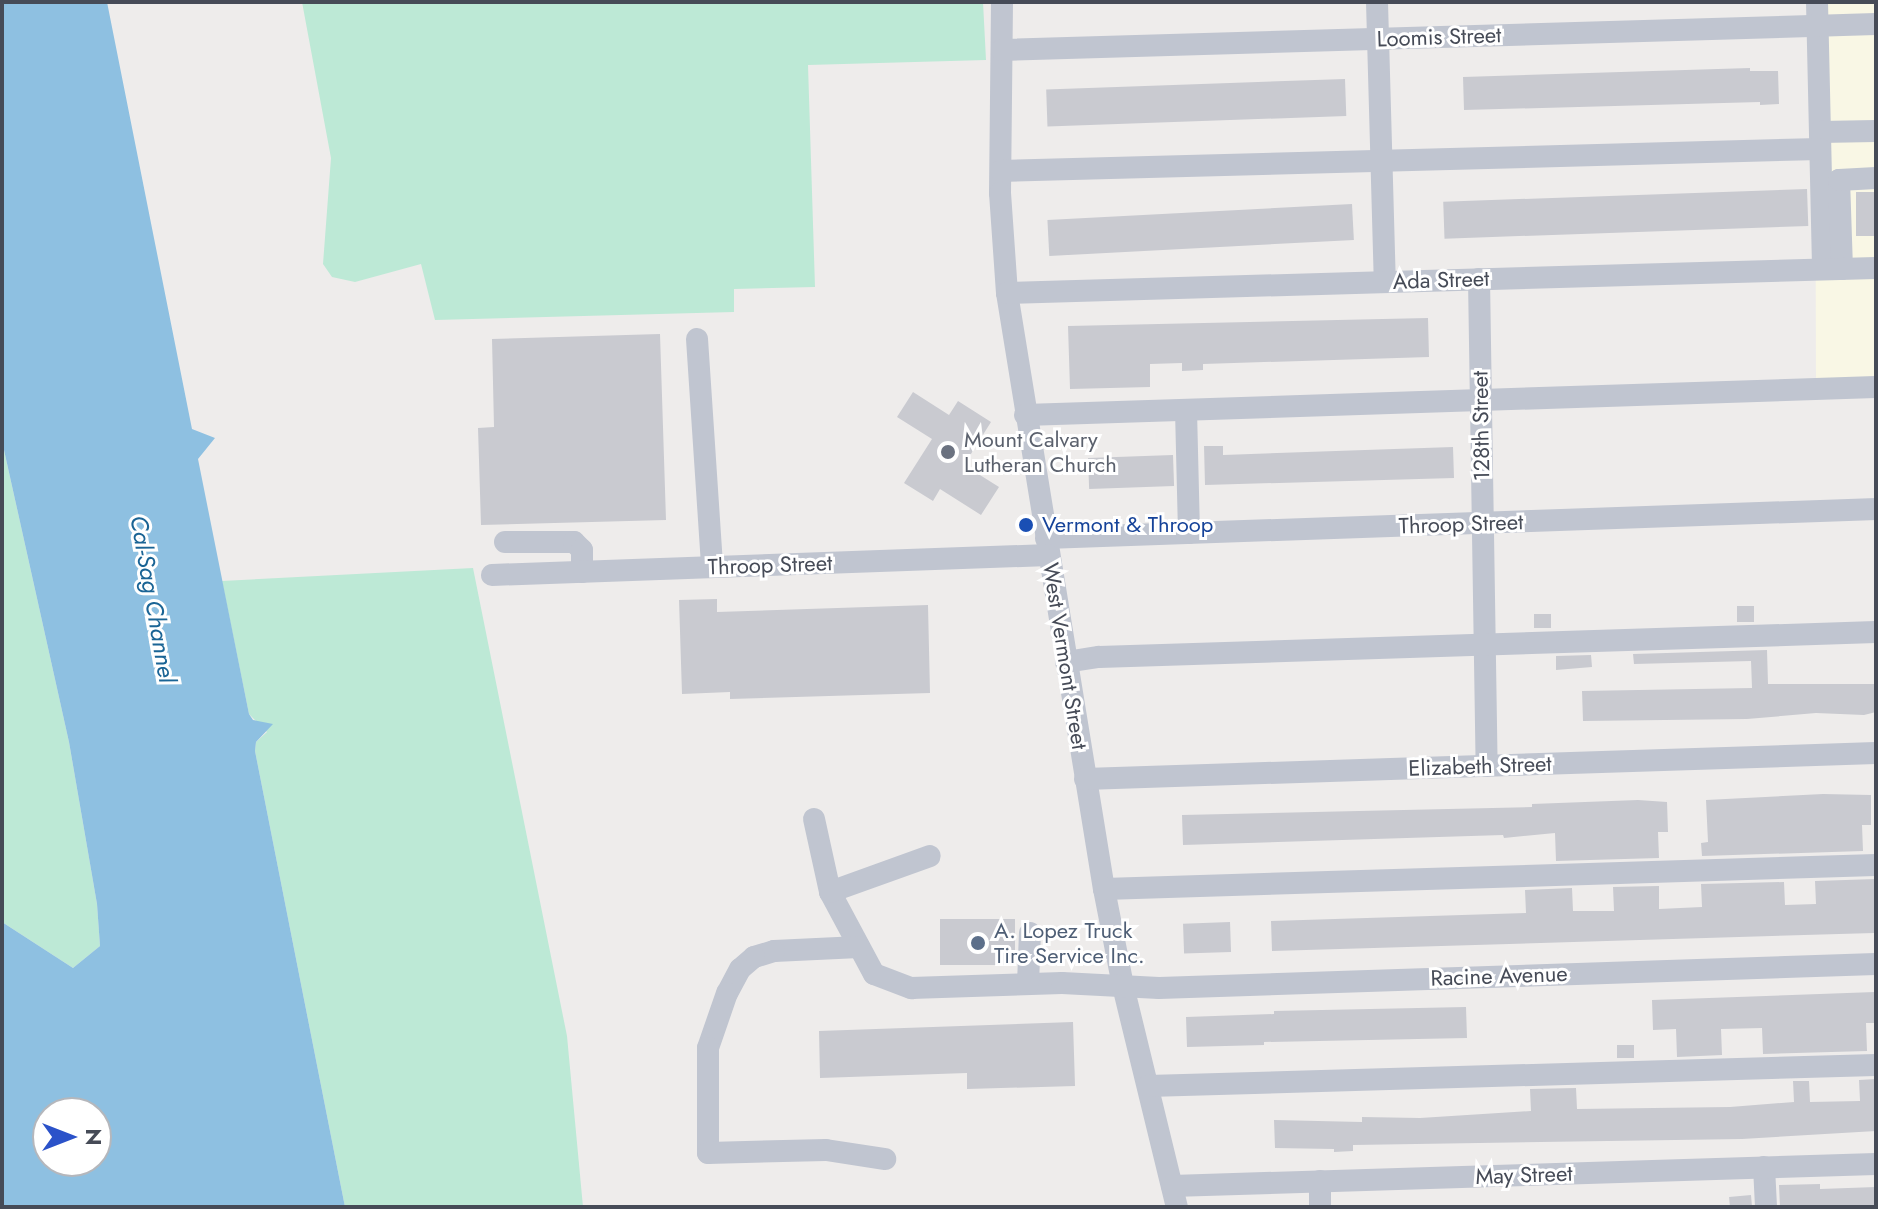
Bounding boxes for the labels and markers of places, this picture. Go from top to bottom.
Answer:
place label: Mount Calvary Lutheran Church [964,426,1117,478]
marker: Mount Calvary Lutheran Church [939,443,957,461]
place label: Vermont & Throop [1042,512,1213,538]
marker: Vermont & Throop [1017,516,1035,534]
place label: A. Lopez Truck Tire Service Inc. [994,917,1145,968]
marker: A. Lopez Truck Tire Service Inc. [969,934,987,952]

